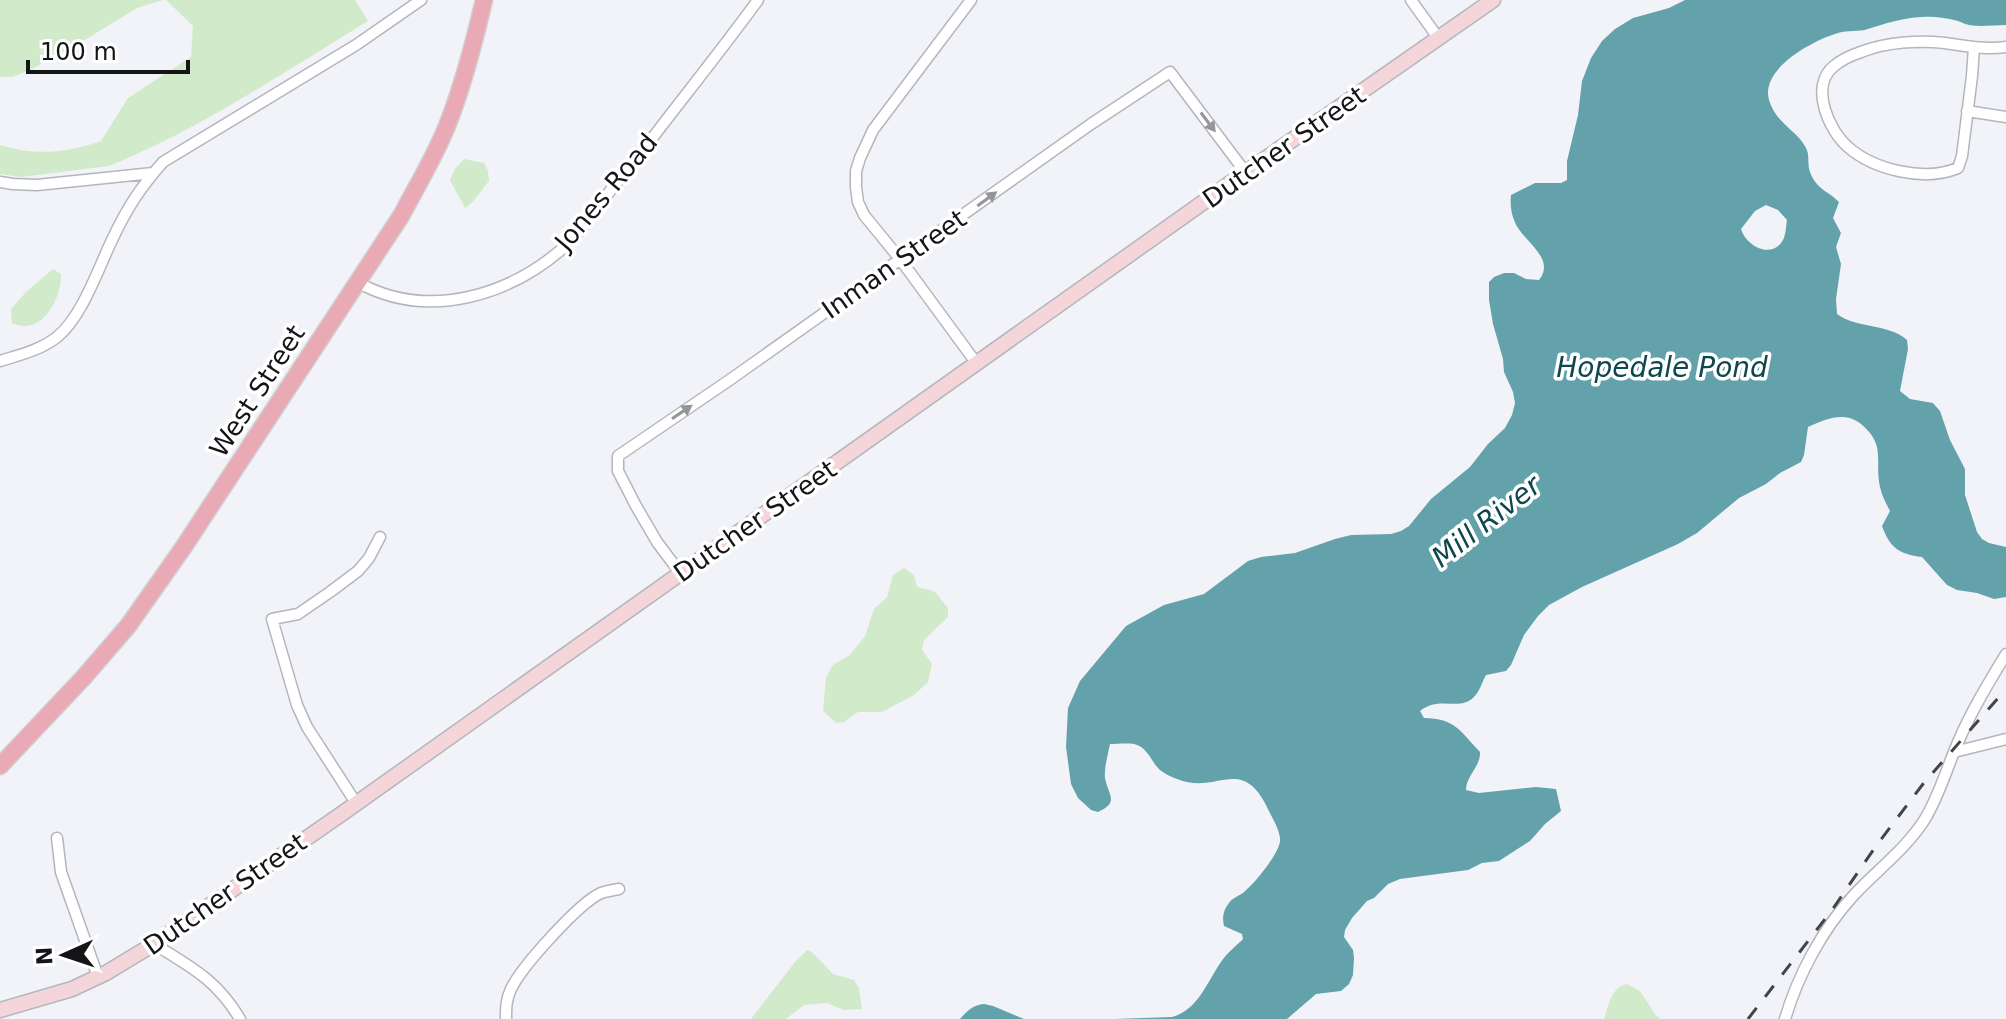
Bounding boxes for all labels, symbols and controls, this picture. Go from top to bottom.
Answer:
scale bar [28,24,188,74]
text: 100 m [40,38,117,66]
street label: Dutcher Street [1197,80,1371,214]
one-way arrow [1200,112,1215,133]
street label: Jones Road [547,128,663,258]
one-way arrow [977,192,998,207]
street label: Inman Street [816,203,972,325]
street label: West Street [203,319,311,463]
water label: Hopedale Pond [1556,351,1768,384]
one-way arrow [672,405,693,420]
street label: Dutcher Street [668,454,842,588]
water label: Mill River [1425,468,1548,574]
street label: Dutcher Street [138,827,312,961]
north arrow [24,915,104,995]
text: N [32,946,57,966]

